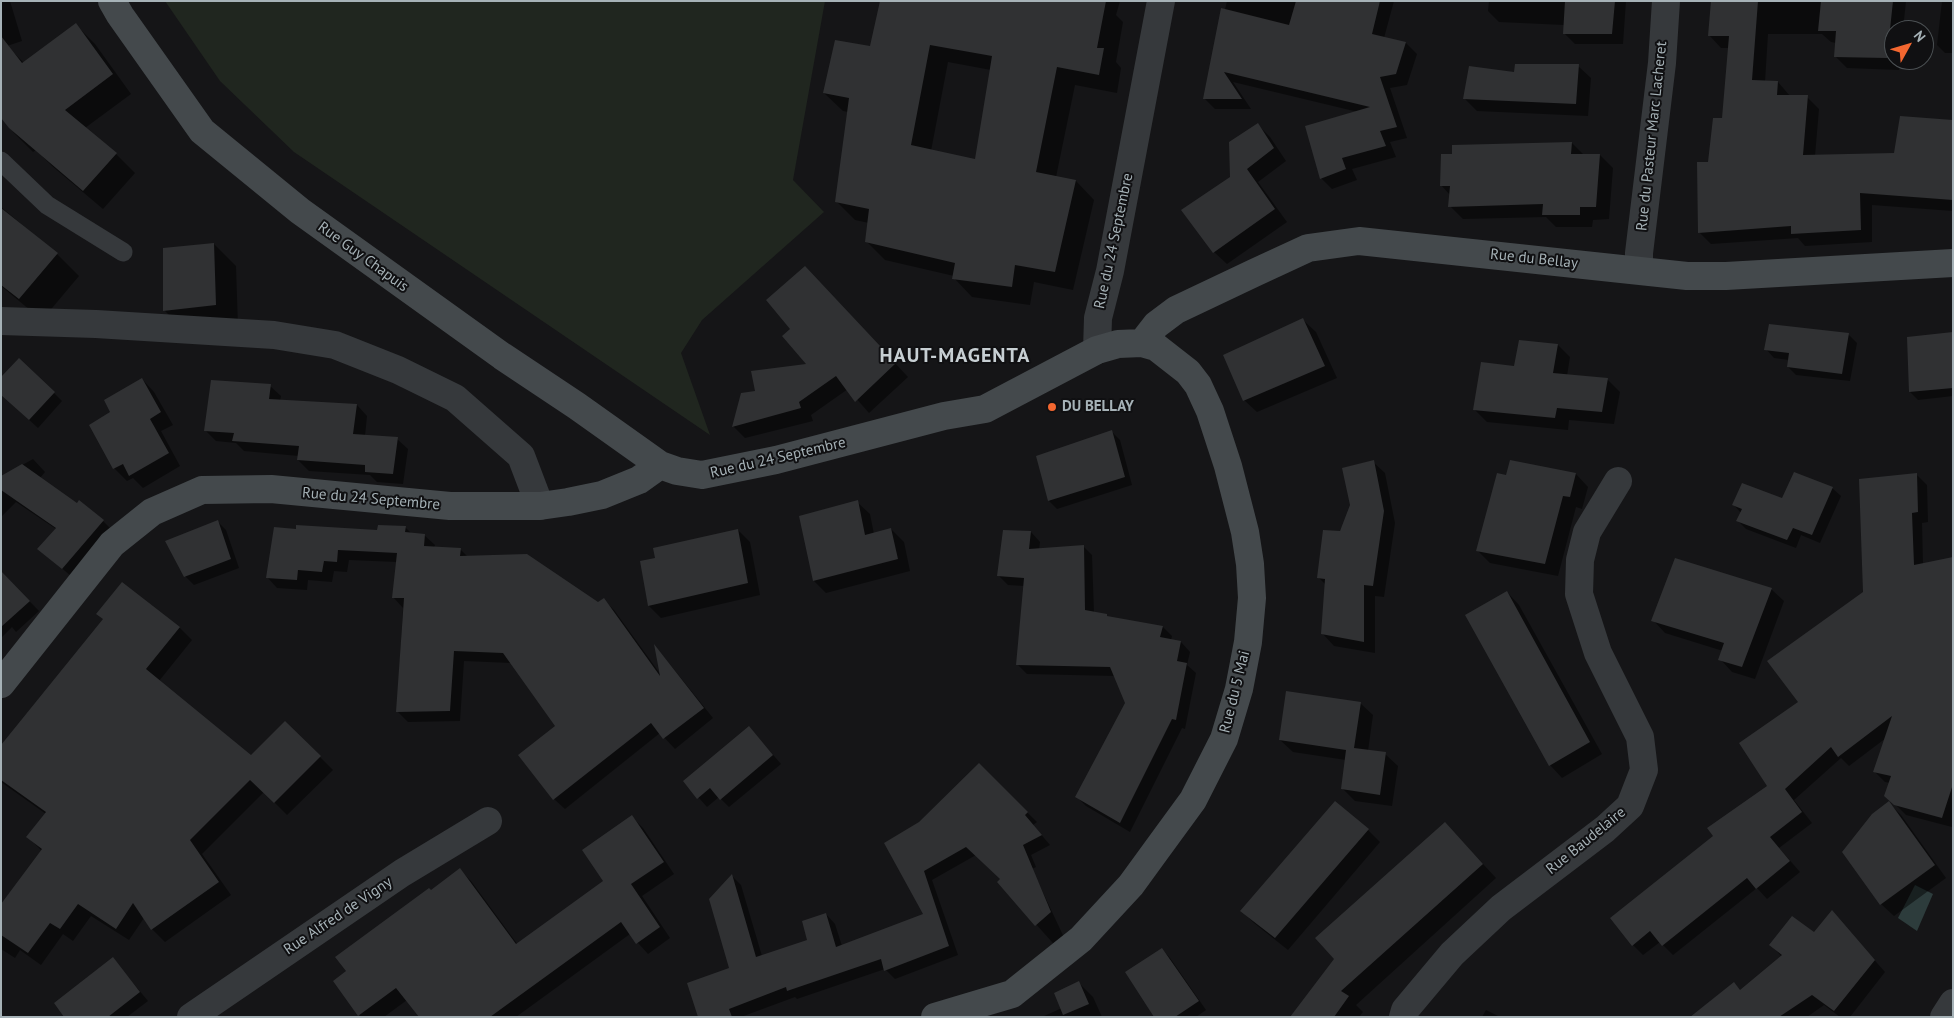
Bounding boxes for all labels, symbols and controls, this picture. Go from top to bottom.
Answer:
north arrow [1884,20,1934,70]
text: N [1910,27,1930,45]
street label: Rue du Pasteur Marc Lacheret [1633,40,1671,232]
street label: Rue du 24 Septembre [1091,172,1137,310]
street label: Rue Guy Chapuis [314,218,412,296]
street label: Rue du Bellay [1489,245,1579,273]
district label: HAUT-MAGENTA [878,344,1032,368]
place label: DU BELLAY [1062,398,1134,416]
marker: DU BELLAY [1046,401,1058,413]
street label: Rue du 24 Septembre [709,434,847,482]
street label: Rue du 24 Septembre [301,484,441,514]
street label: Rue du 5 Mai [1216,649,1254,735]
street label: Rue Baudelaire [1543,803,1629,879]
street label: Rue Alfred de Vigny [280,873,396,959]

